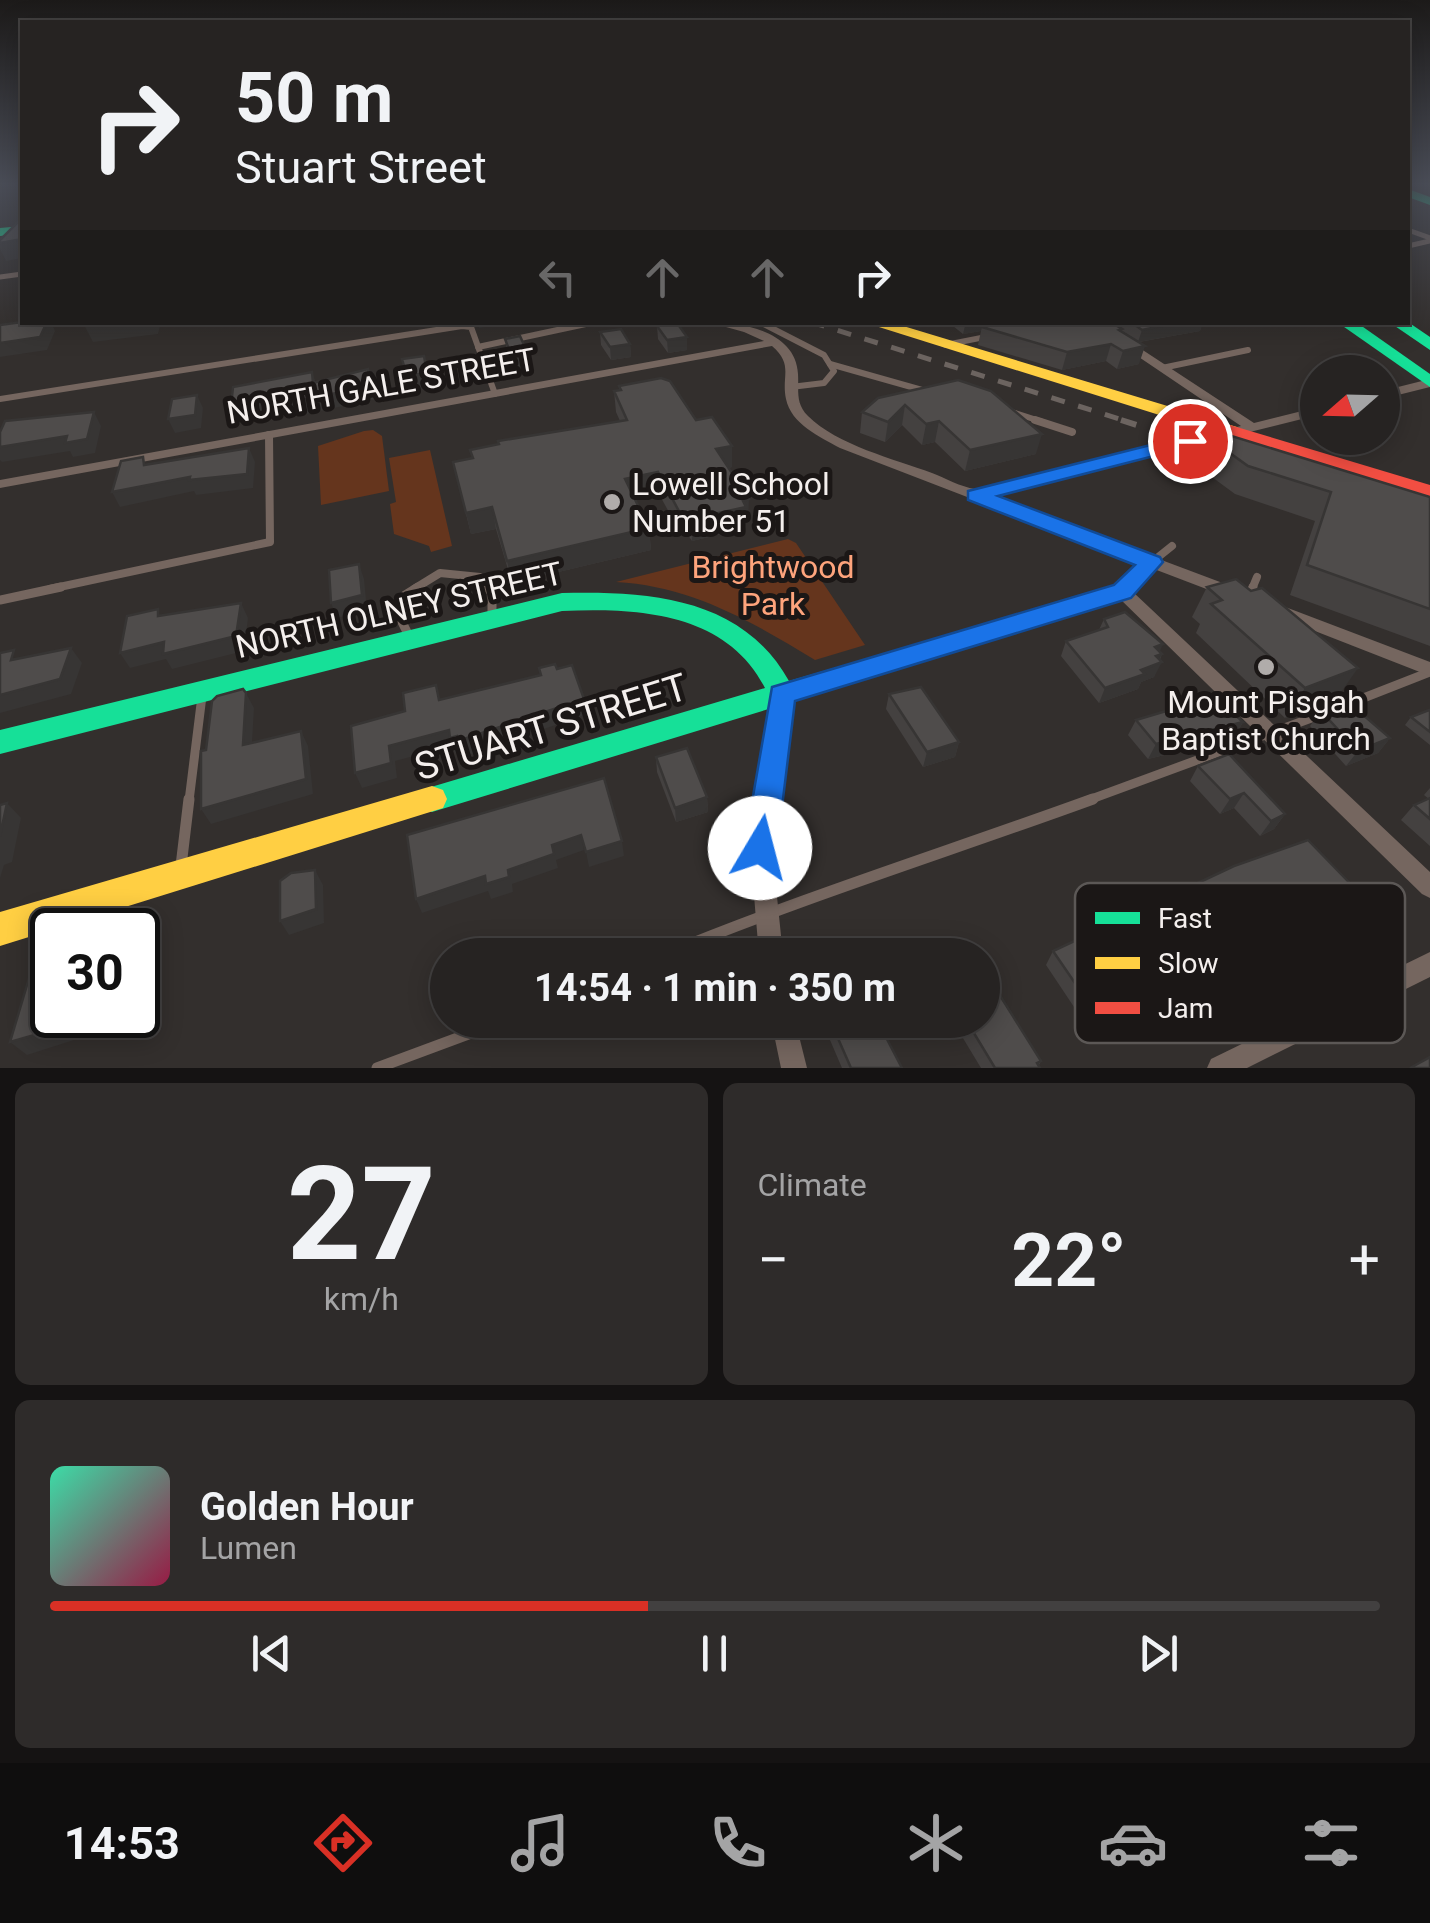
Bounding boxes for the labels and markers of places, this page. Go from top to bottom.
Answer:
pin [1148,399,1233,484]
place label: Lowell School Number 51 [632,465,830,540]
marker: Lowell School Number 51 [601,491,623,513]
marker: Mount Pisgah Baptist Church [1255,656,1277,678]
place label: Mount Pisgah Baptist Church [1161,683,1371,758]

